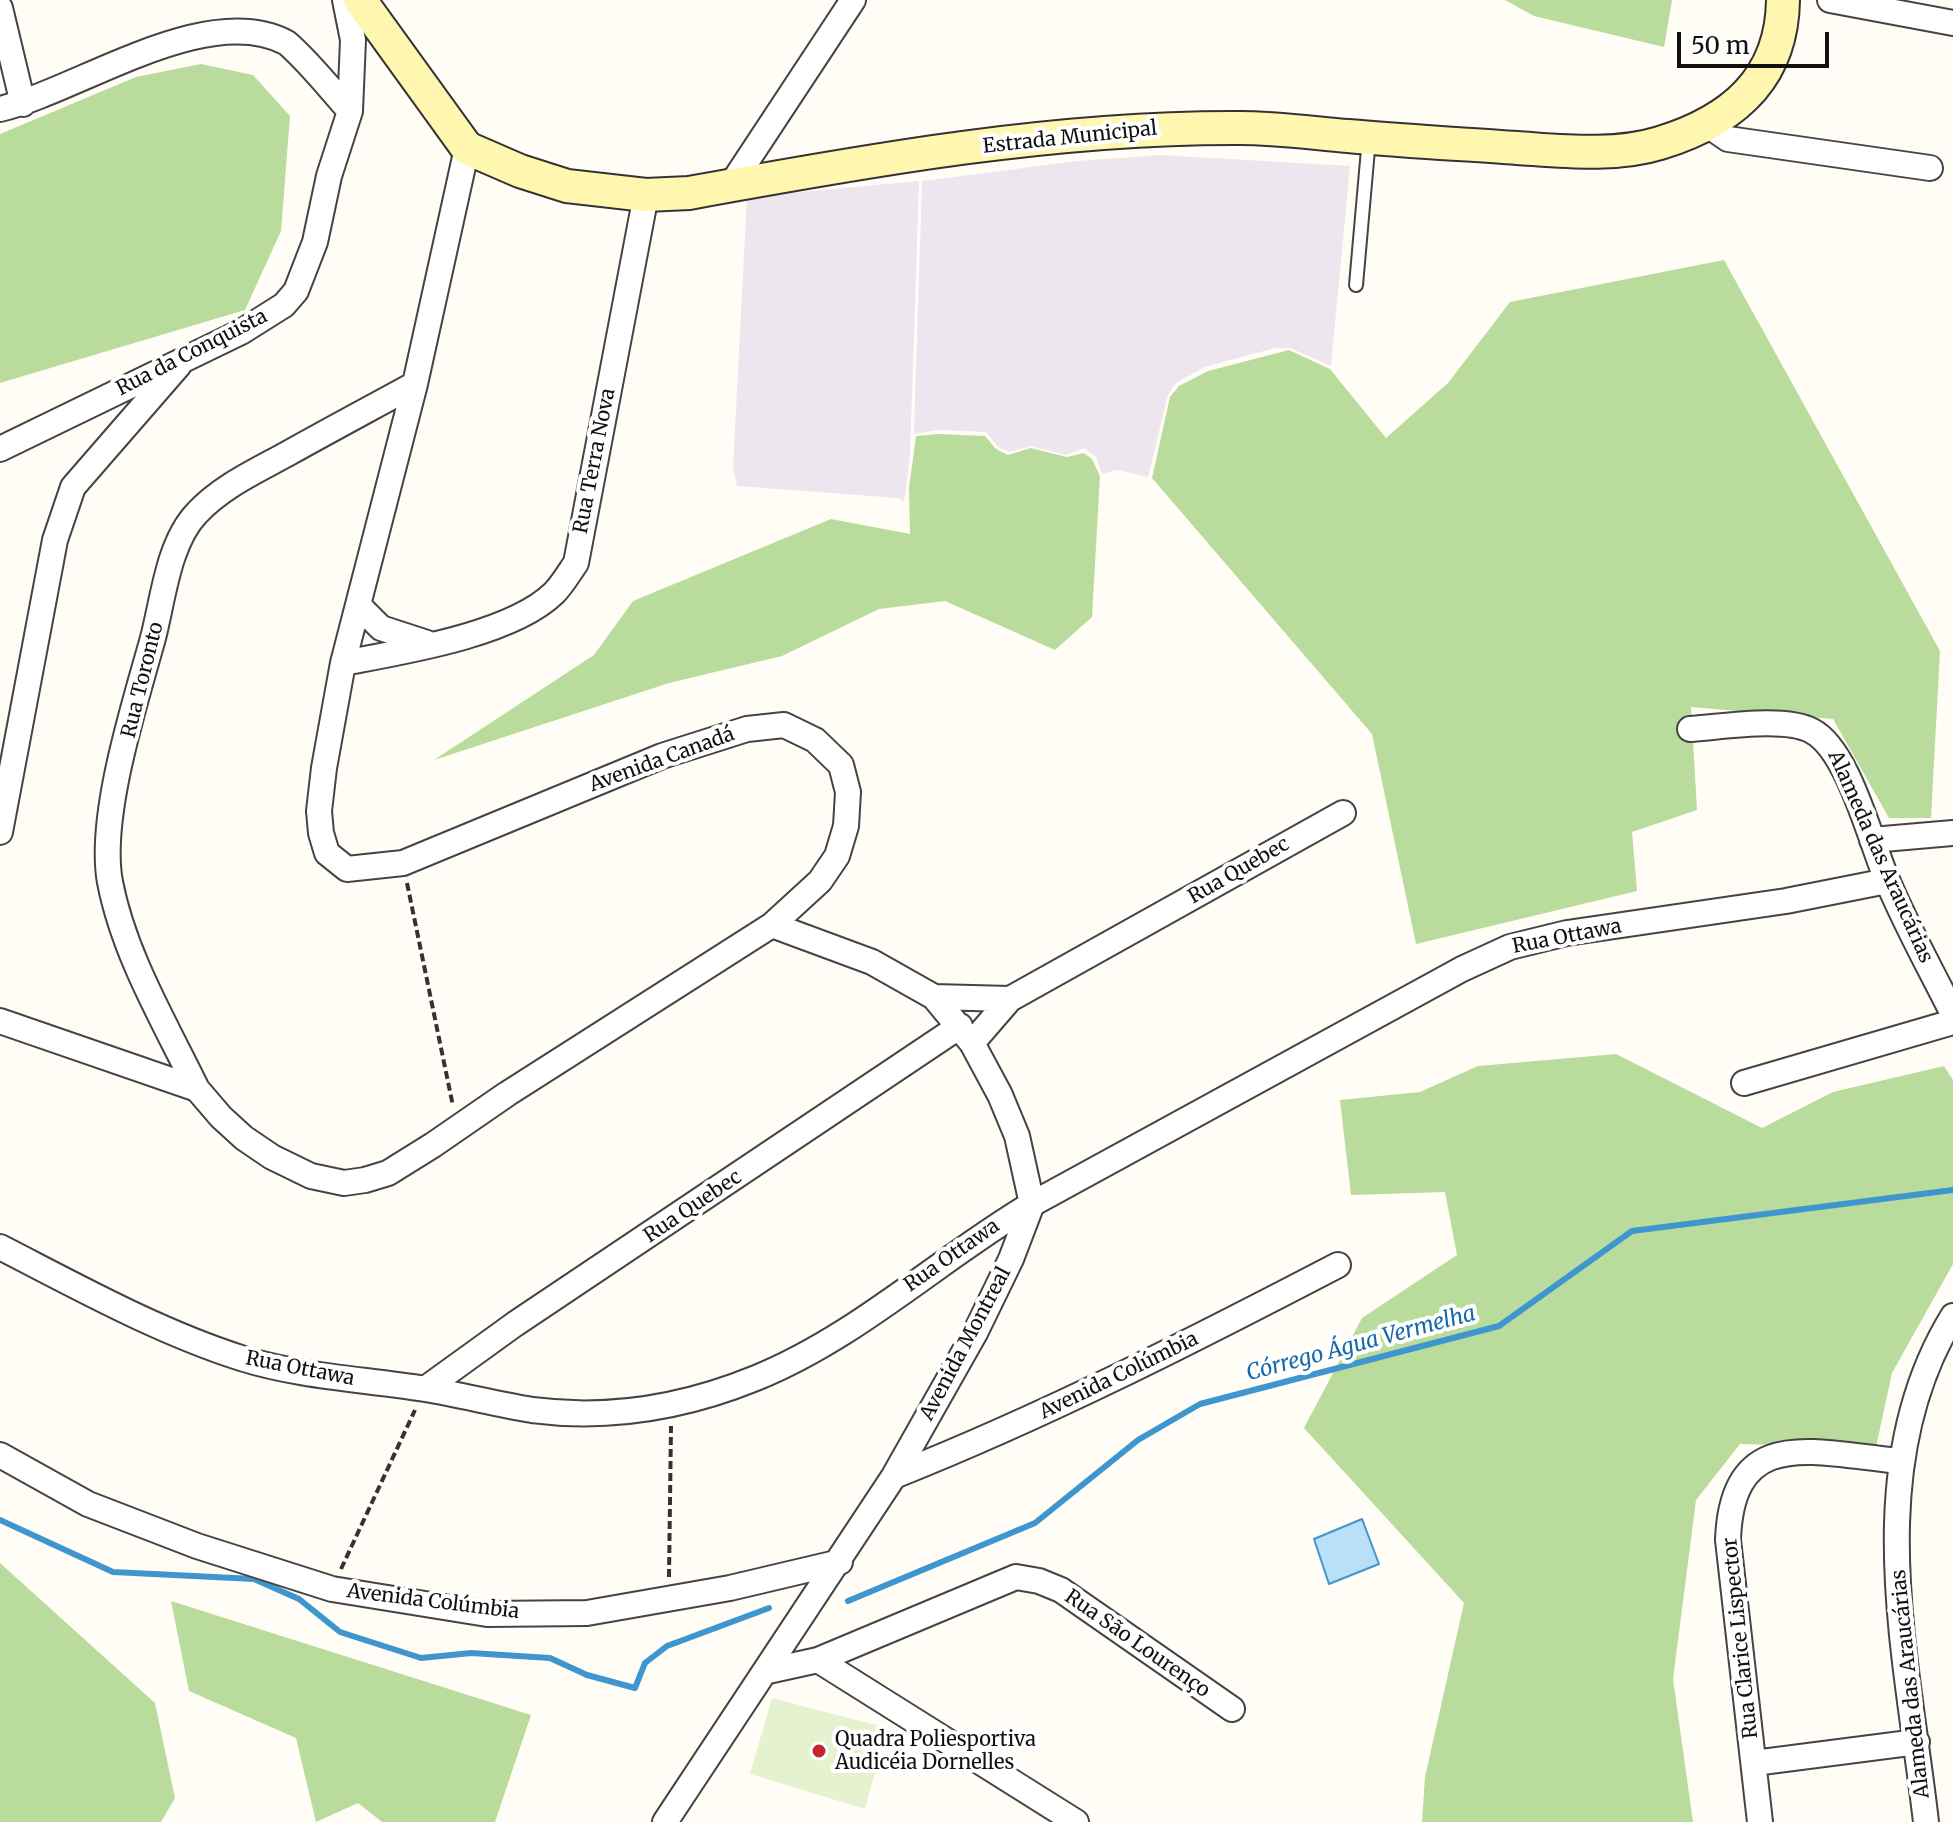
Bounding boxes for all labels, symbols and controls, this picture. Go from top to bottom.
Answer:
scale bar [1681,16,1833,66]
text: 50 m [1691,30,1750,61]
street label: Estrada Municipal [982,117,1158,159]
street label: Rua da Conquista [112,305,272,401]
street label: Rua Terra Nova [569,386,621,536]
street label: Rua Toronto [117,620,169,740]
street label: Avenida Canadá [586,723,738,797]
street label: Alameda das Araucárias [1822,747,1938,967]
street label: Rua Quebec [1184,832,1294,910]
street label: Rua Ottawa [1510,915,1624,959]
street label: Rua Quebec [640,1166,746,1248]
street label: Rua Ottawa [900,1214,1004,1298]
street label: Avenida Montreal [916,1263,1016,1425]
water label: Córrego Água Vermelha [1244,1301,1478,1387]
street label: Avenida Colúmbia [1036,1327,1202,1425]
street label: Rua Ottawa [243,1347,357,1391]
street label: Rua Clarice Lispector [1718,1536,1764,1740]
street label: Alameda das Araucárias [1887,1568,1935,1800]
street label: Avenida Colúmbia [346,1580,520,1624]
street label: Rua São Lourenço [1060,1585,1214,1703]
place label: Quadra Poliesportiva Audicéia Dornelles [835,1728,1036,1775]
marker: Quadra Poliesportiva Audicéia Dornelles [810,1742,828,1760]

